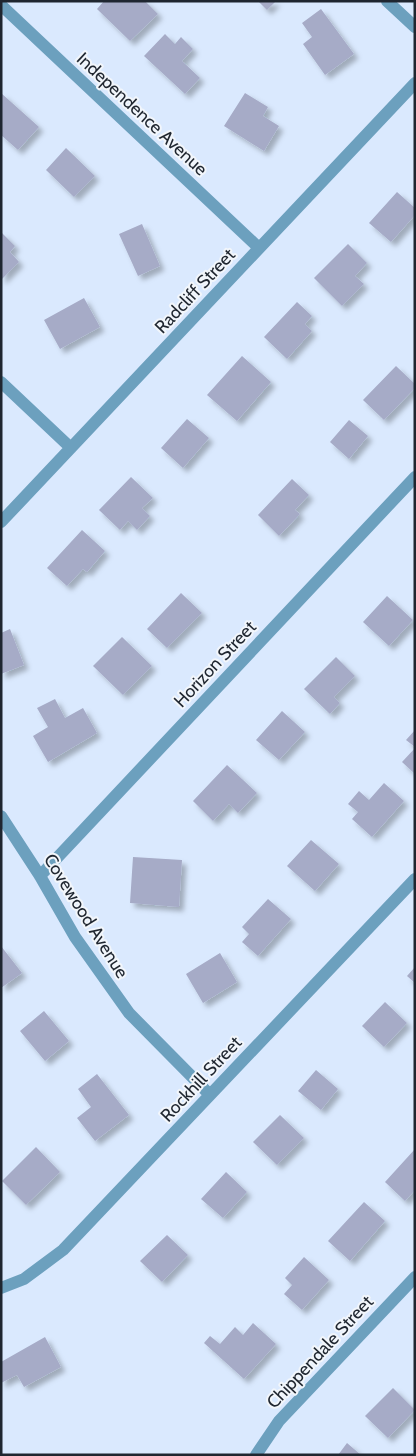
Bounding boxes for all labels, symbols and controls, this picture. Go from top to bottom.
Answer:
street label: Independence Avenue [72,48,212,180]
street label: Radcliff Street [150,244,240,338]
street label: Horizon Street [169,616,261,712]
street label: Covewood Avenue [39,850,133,982]
street label: Rockhill Street [156,1032,246,1126]
street label: Chippendale Street [262,1291,378,1413]

